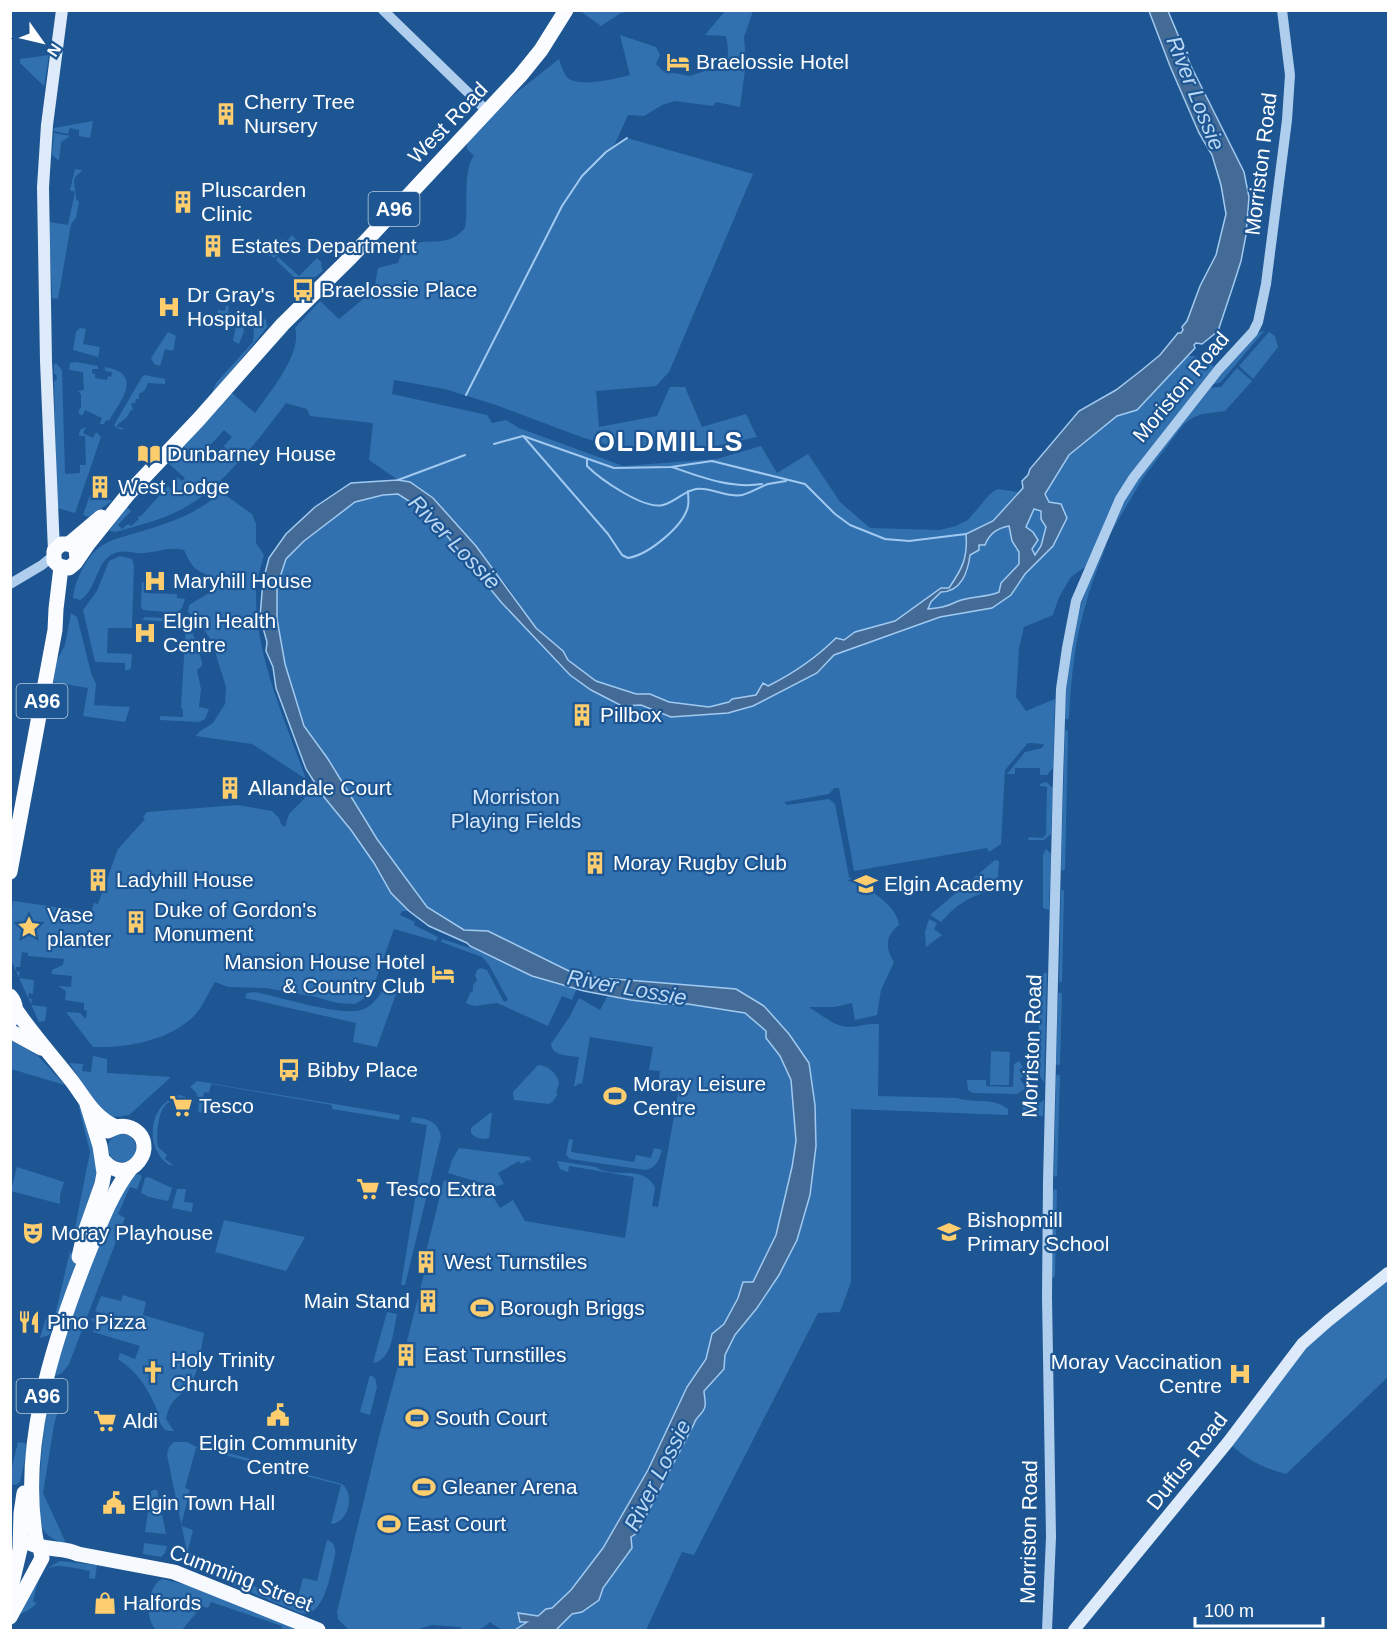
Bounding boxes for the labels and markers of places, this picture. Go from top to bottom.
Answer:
hotel icon: Braelossie Hotel [665,49,691,75]
place label: Braelossie Hotel [696,50,849,73]
place label: Cherry Tree Nursery [244,90,355,137]
building icon: Cherry Tree Nursery [213,101,239,127]
place label: Pluscarden Clinic [201,178,306,225]
building icon: Pluscarden Clinic [170,189,196,215]
building icon: Estates Department [200,233,226,259]
place label: Estates Department [231,234,417,257]
bus stop icon: Braelossie Place [290,277,316,303]
place label: Braelossie Place [321,278,477,301]
place label: Dr Gray's Hospital [187,283,275,330]
hospital icon: Dr Gray's Hospital [156,294,182,320]
library icon: Dunbarney House [136,441,162,467]
place label: Dunbarney House [167,442,336,465]
building icon: West Lodge [87,474,113,500]
place label: West Lodge [118,475,230,498]
hospital icon: Maryhill House [142,568,168,594]
place label: Maryhill House [173,569,312,592]
place label: Elgin Health Centre [163,609,276,656]
hospital icon: Elgin Health Centre [132,620,158,646]
building icon: Pillbox [569,702,595,728]
place label: Pillbox [600,703,662,726]
building icon: Allandale Court [217,775,243,801]
place label: Allandale Court [248,776,392,799]
building icon: Moray Rugby Club [582,850,608,876]
place label: Moray Rugby Club [613,851,787,874]
building icon: Ladyhill House [85,867,111,893]
place label: Ladyhill House [116,868,254,891]
school or university icon: Elgin Academy [853,871,879,897]
place label: Elgin Academy [884,872,1023,895]
place label: Duke of Gordon's Monument [154,898,317,945]
place label: Vase planter [47,903,111,950]
building icon: Duke of Gordon's Monument [123,909,149,935]
place icon: Vase planter [16,914,42,940]
place label: Mansion House Hotel & Country Club [224,950,425,997]
hotel icon: Mansion House Hotel & Country Club [430,961,456,987]
bus stop icon: Bibby Place [276,1057,302,1083]
place label: Bibby Place [307,1058,418,1081]
place label: Moray Leisure Centre [633,1072,766,1119]
sports icon: Moray Leisure Centre [602,1083,628,1109]
supermarket icon: Tesco [168,1093,194,1119]
place label: Tesco [199,1094,254,1117]
supermarket icon: Tesco Extra [355,1176,381,1202]
place label: Tesco Extra [386,1177,496,1200]
place label: Bishopmill Primary School [967,1208,1109,1255]
school or university icon: Bishopmill Primary School [936,1219,962,1245]
theatre icon: Moray Playhouse [20,1220,46,1246]
place label: Moray Playhouse [51,1221,213,1244]
building icon: West Turnstiles [413,1249,439,1275]
place label: West Turnstiles [444,1250,587,1273]
building icon: Main Stand [415,1288,441,1314]
place label: Main Stand [304,1289,410,1312]
sports icon: Borough Briggs [469,1295,495,1321]
place label: Borough Briggs [500,1296,645,1319]
restaurant icon: Pino Pizza [16,1309,42,1335]
place label: Pino Pizza [47,1310,147,1333]
building icon: East Turnstilles [393,1342,419,1368]
place label: East Turnstilles [424,1343,566,1366]
place label: Holy Trinity Church [171,1348,275,1395]
place label: Moray Vaccination Centre [1051,1350,1222,1397]
church icon: Holy Trinity Church [140,1359,166,1385]
hospital icon: Moray Vaccination Centre [1227,1361,1253,1387]
public building icon: Elgin Community Centre [265,1402,291,1428]
sports icon: South Court [404,1405,430,1431]
place label: South Court [435,1406,547,1429]
supermarket icon: Aldi [92,1408,118,1434]
place label: Aldi [123,1409,158,1432]
place label: Elgin Community Centre [199,1431,358,1478]
sports icon: Gleaner Arena [411,1474,437,1500]
place label: Gleaner Arena [442,1475,578,1498]
public building icon: Elgin Town Hall [101,1490,127,1516]
place label: Elgin Town Hall [132,1491,275,1514]
sports icon: East Court [376,1511,402,1537]
place label: East Court [407,1512,506,1535]
shop icon: Halfords [92,1590,118,1616]
place label: Halfords [123,1591,201,1614]

